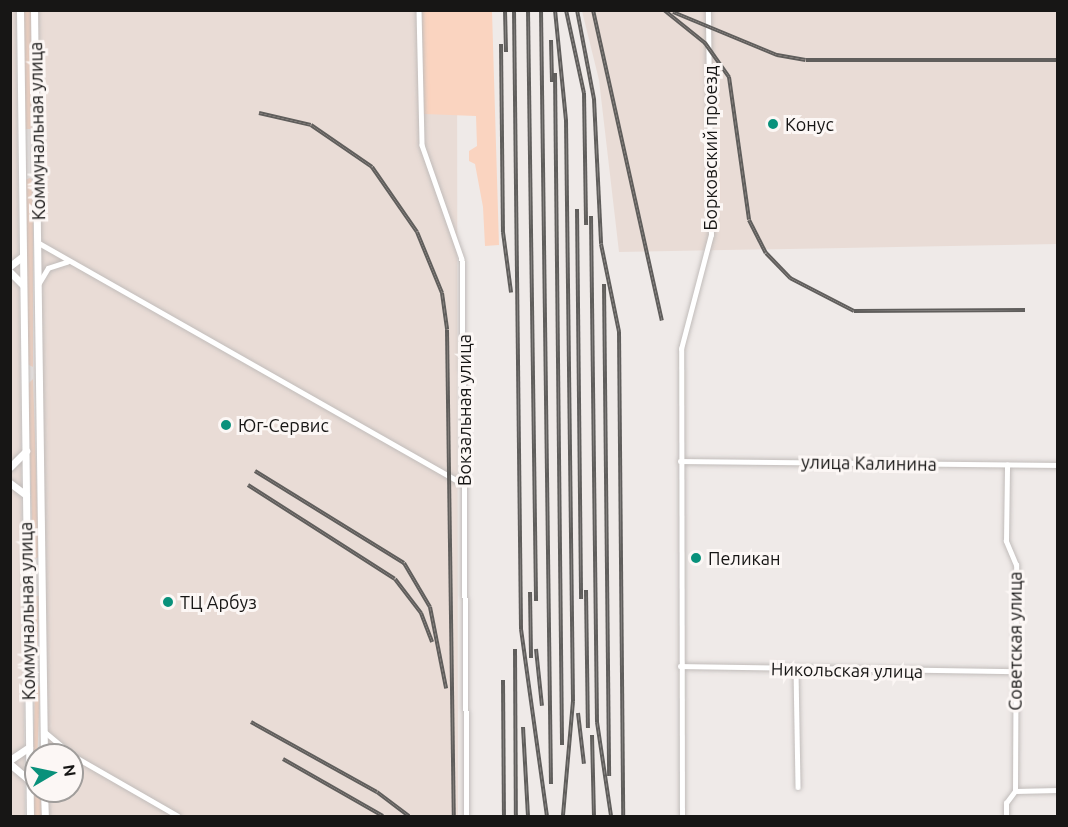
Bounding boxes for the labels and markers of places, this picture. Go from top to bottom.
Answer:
place label: Конус [785,113,834,135]
marker: Конус [766,117,780,131]
place label: Юг-Сервис [238,414,329,436]
marker: Юг-Сервис [219,418,233,432]
place label: Пеликан [708,547,781,569]
marker: Пеликан [689,551,703,565]
place label: ТЦ Арбуз [180,591,257,613]
marker: ТЦ Арбуз [161,595,175,609]

